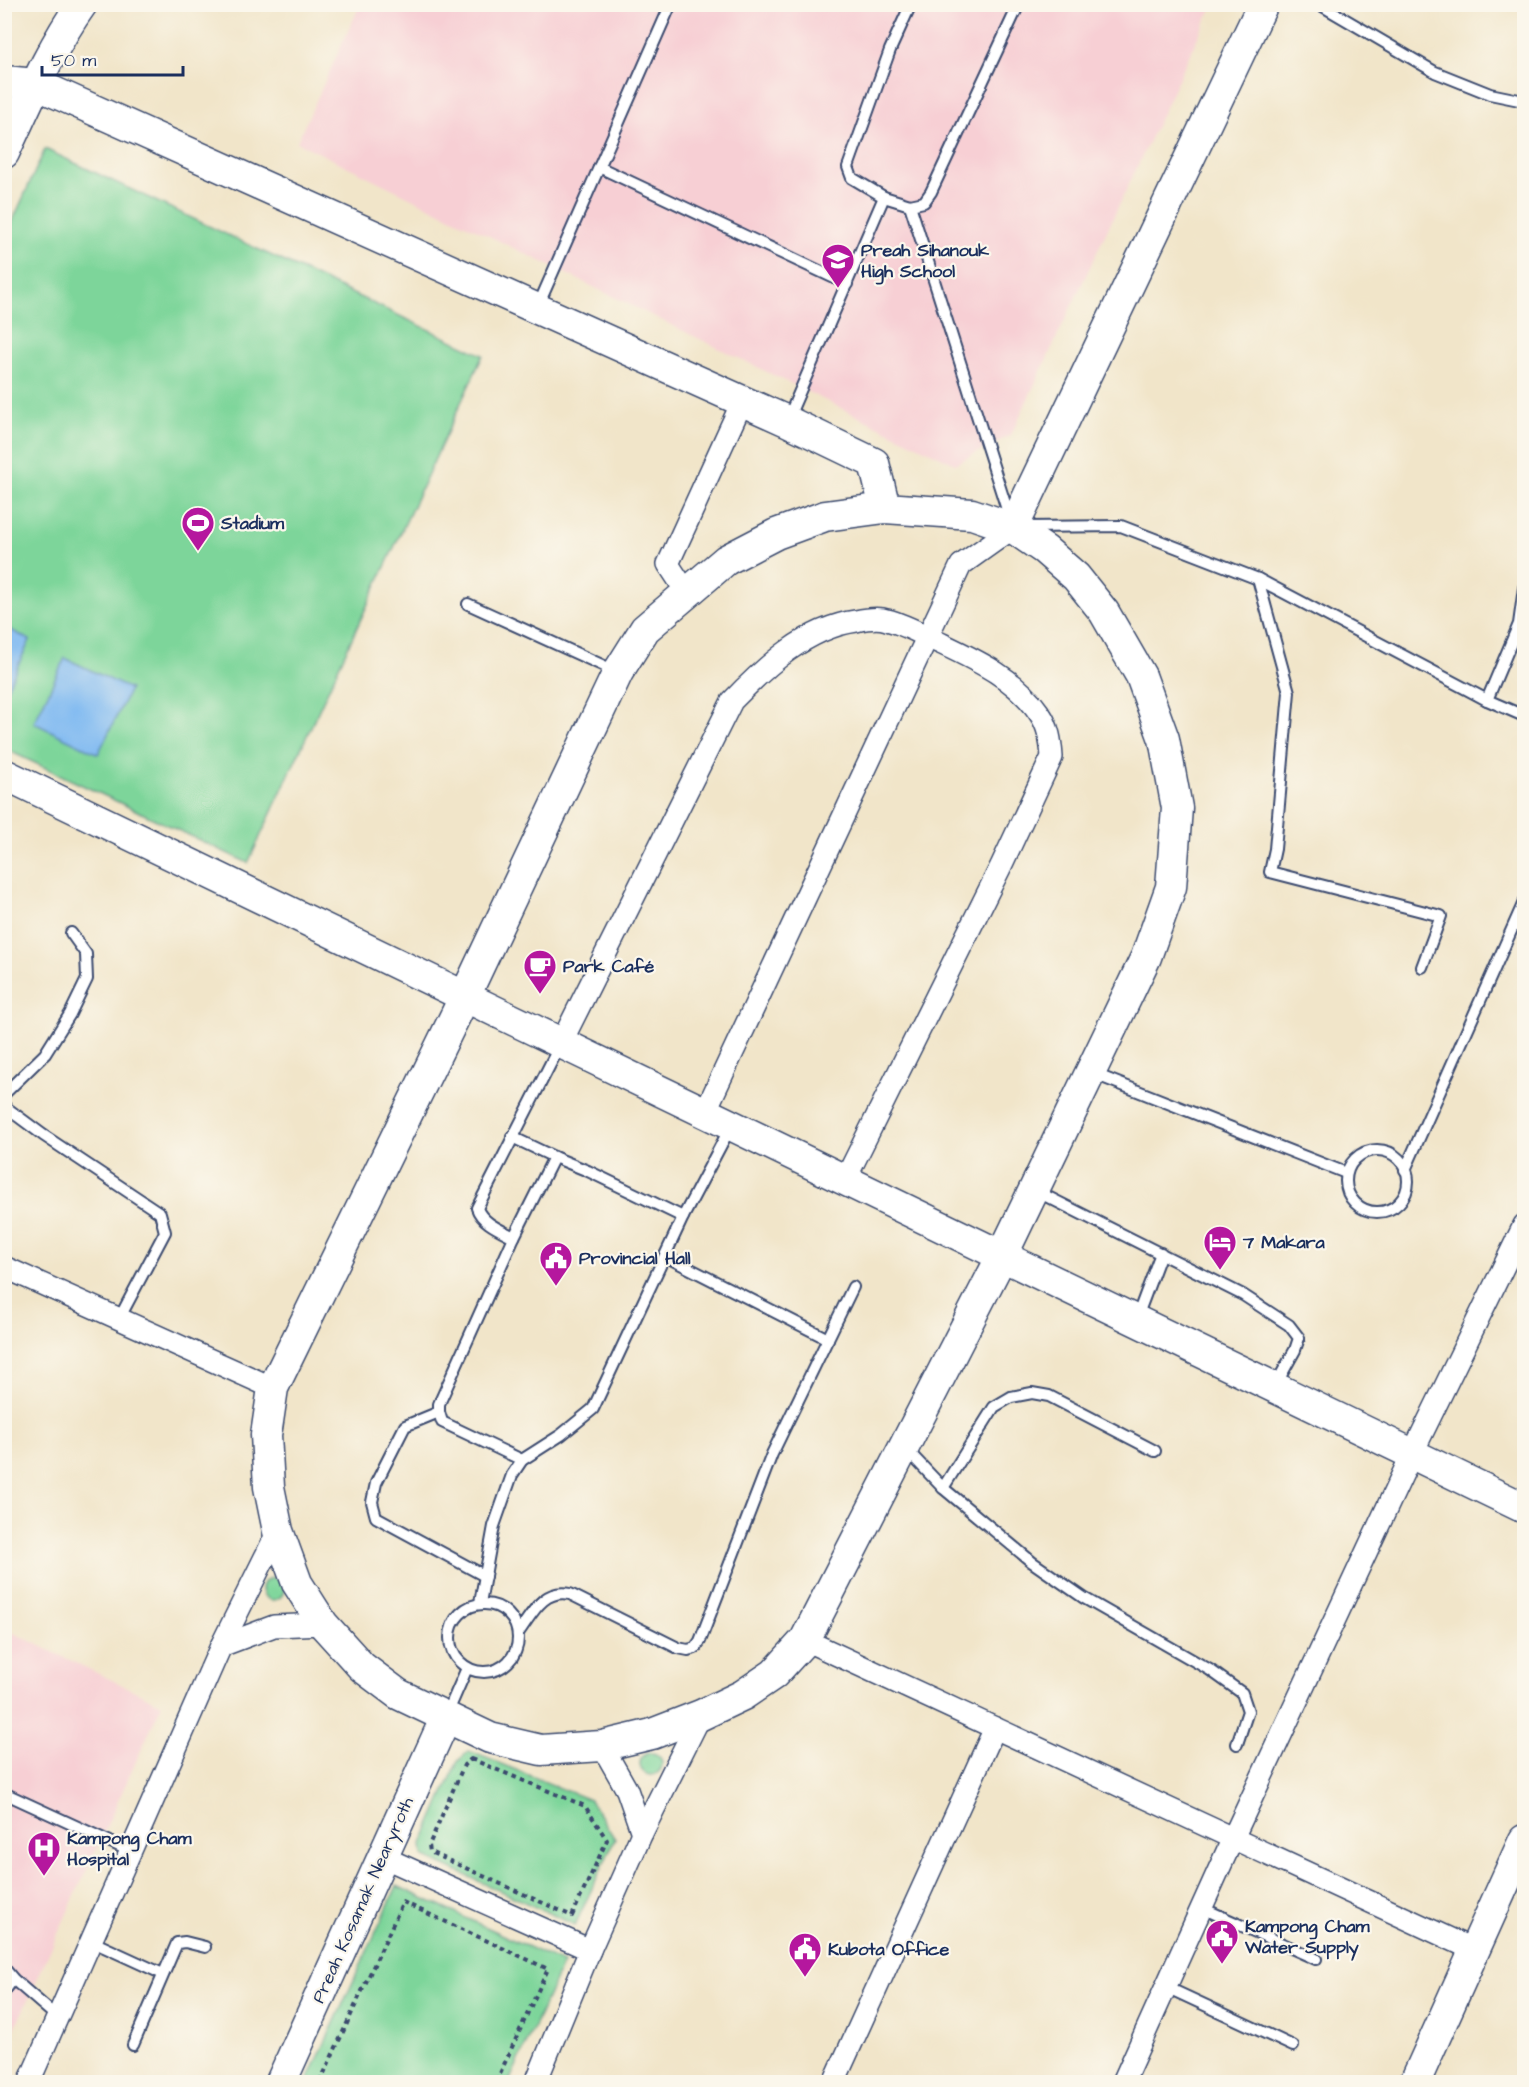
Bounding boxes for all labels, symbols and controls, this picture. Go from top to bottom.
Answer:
scale bar [42,39,183,77]
text: 50 m [51,48,96,73]
place label: Preah Sihanouk High School [861,238,990,285]
school or university icon: Preah Sihanouk High School [820,242,856,289]
sports icon: Stadium [180,505,216,552]
place label: Stadium [220,511,285,536]
cafe icon: Park Café [522,948,558,995]
place label: Park Café [563,954,654,979]
hotel icon: 7 Makara [1202,1224,1238,1271]
place label: 7 Makara [1242,1230,1325,1255]
public building icon: Provincial Hall [538,1240,574,1287]
place label: Provincial Hall [579,1246,691,1271]
street label: Preah Kosamak Nearyroth [306,1793,421,2007]
place label: Kampong Cham Hospital [67,1826,193,1872]
hospital icon: Kampong Cham Hospital [26,1830,62,1877]
place label: Kampong Cham Water Supply [1244,1914,1371,1961]
public building icon: Kampong Cham Water Supply [1204,1918,1240,1965]
public building icon: Kubota Office [787,1931,823,1978]
place label: Kubota Office [828,1937,949,1962]

